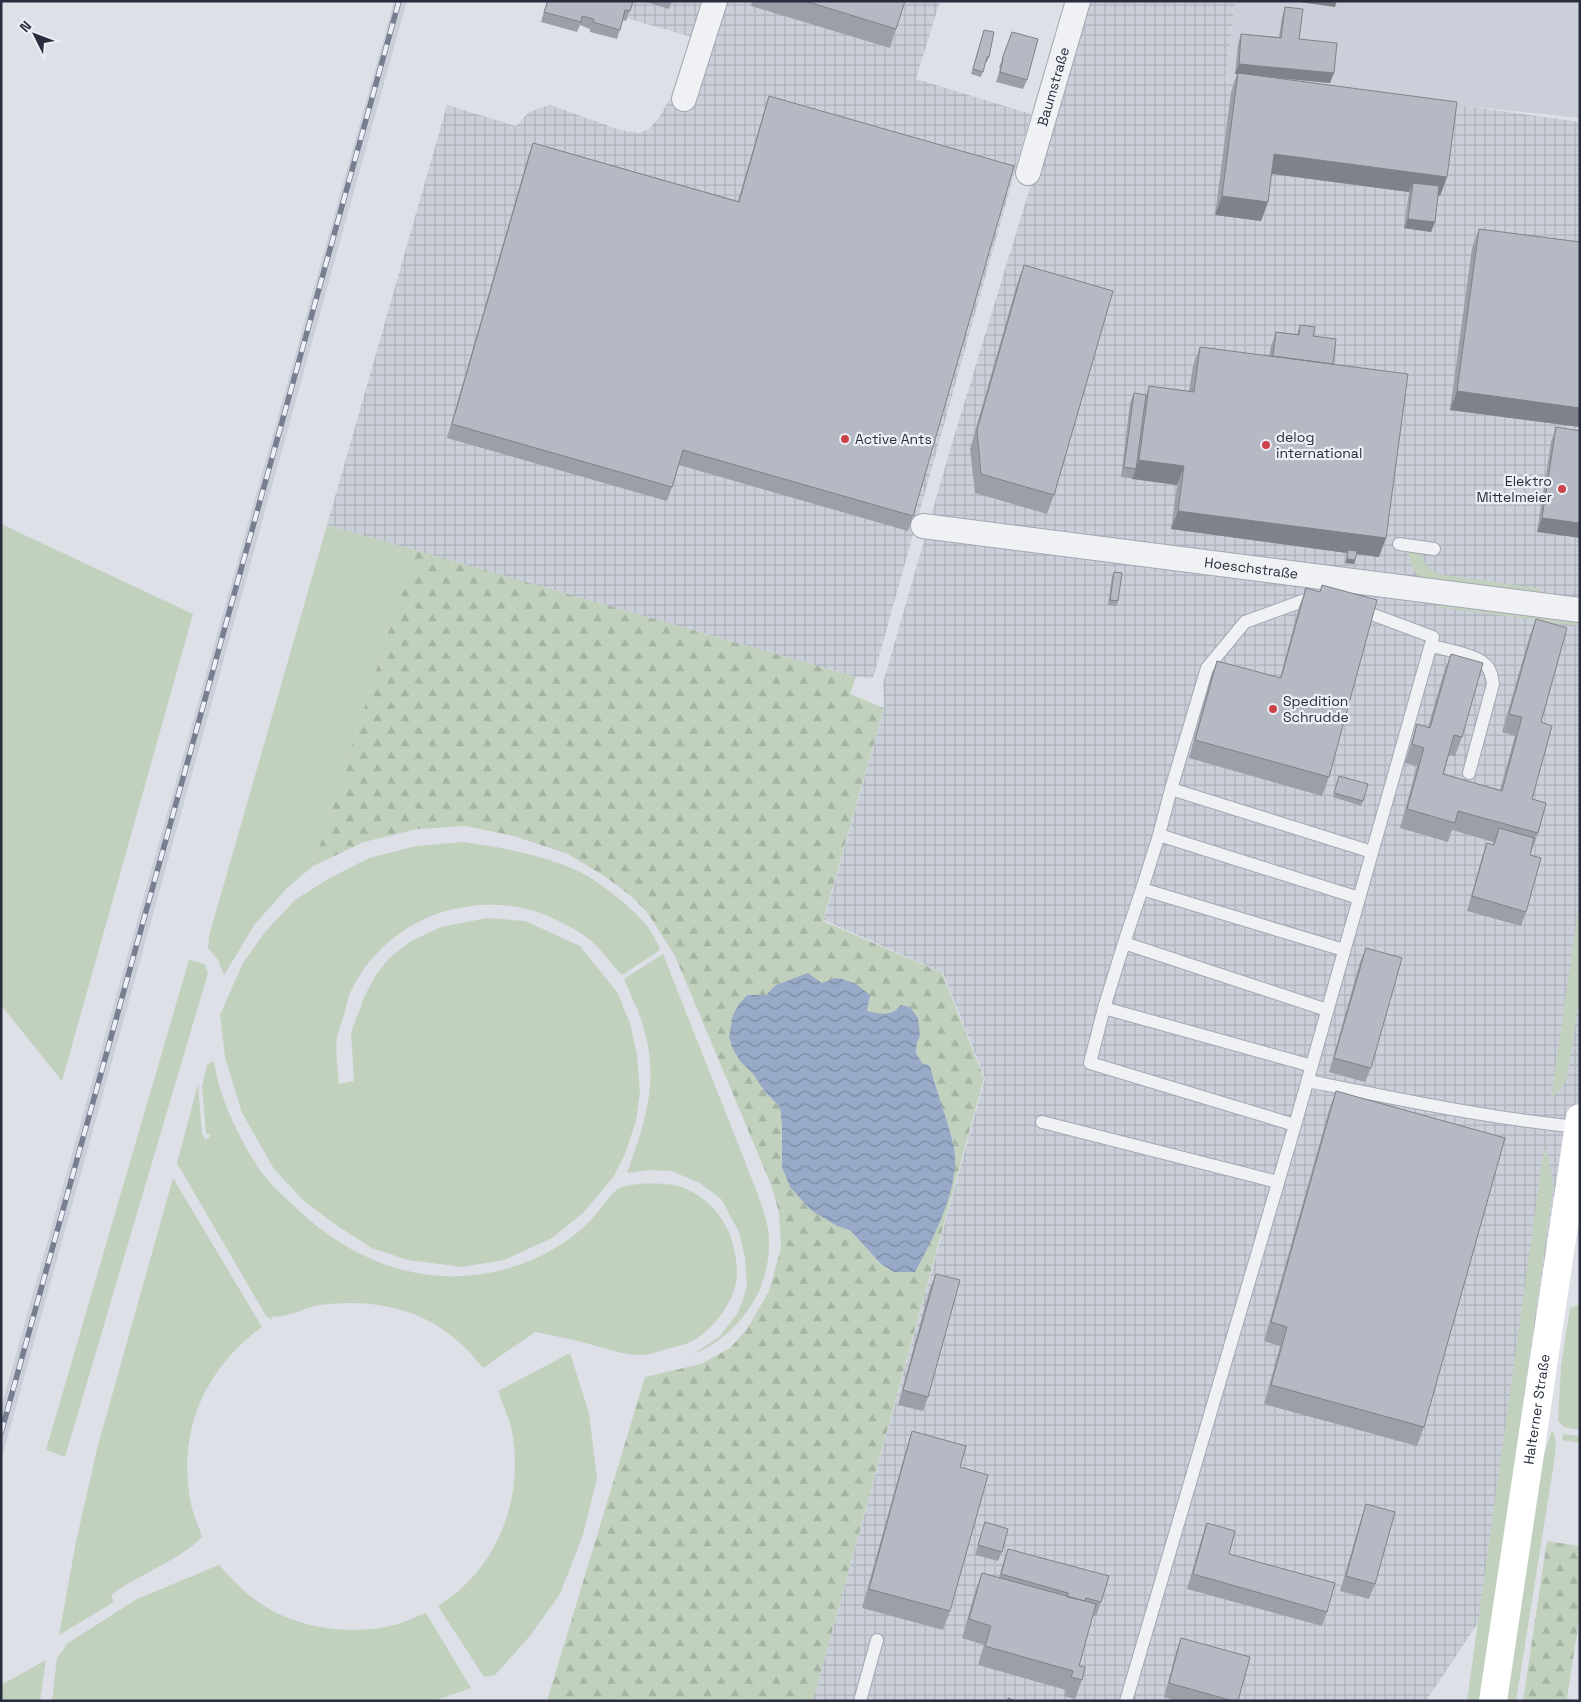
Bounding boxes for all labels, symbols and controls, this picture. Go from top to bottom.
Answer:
north arrow [10,10,60,60]
text: N [16,17,35,36]
street label: Baumstraße [1033,45,1073,128]
place label: delog international [1276,428,1362,462]
place label: Active Ants [855,430,932,448]
marker: Active Ants [839,433,851,445]
marker: delog international [1260,439,1272,451]
place label: Elektro Mittelmeier [1476,472,1552,506]
marker: Elektro Mittelmeier [1556,483,1568,495]
street label: Hoeschstraße [1203,553,1299,583]
place label: Spedition Schrudde [1283,692,1349,726]
marker: Spedition Schrudde [1267,703,1279,715]
street label: Halterner Straße [1519,1353,1554,1466]

